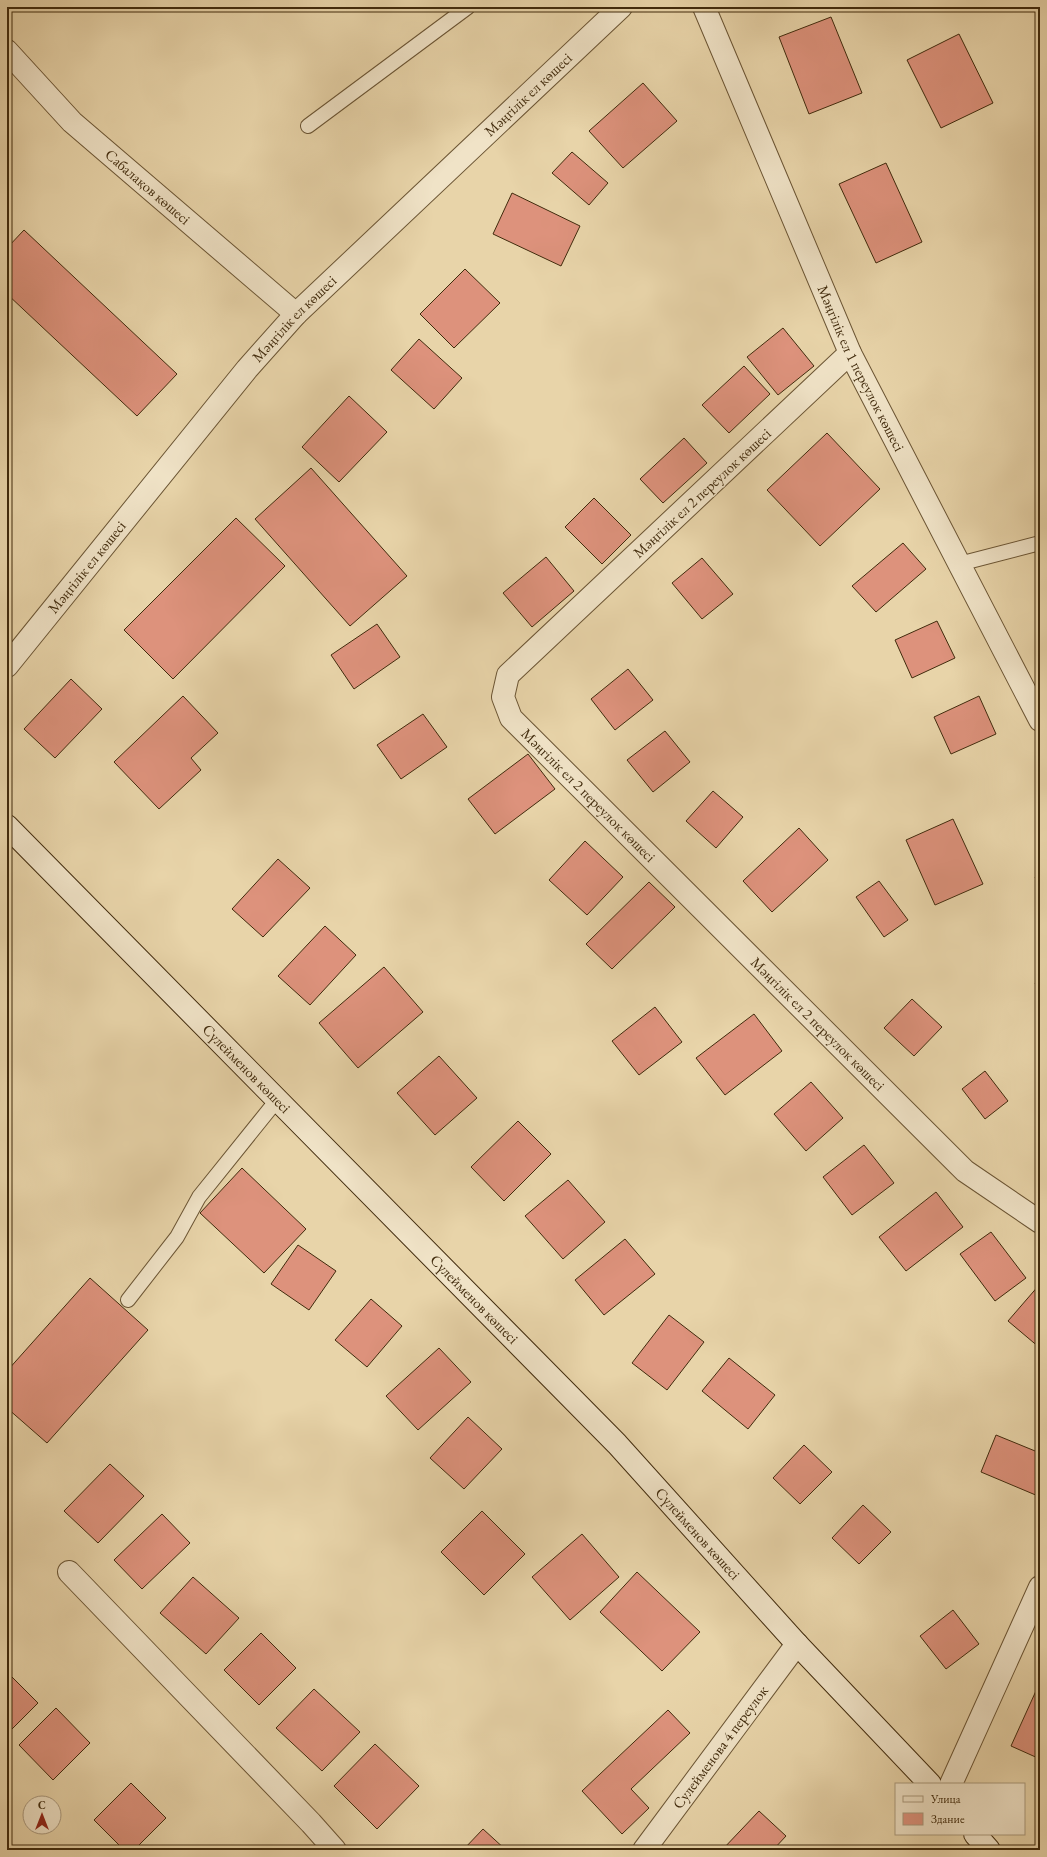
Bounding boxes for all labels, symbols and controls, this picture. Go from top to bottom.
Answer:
street label: Мәңгілік ел көшесі [480,48,576,140]
street label: Сабалақов көшесі [101,145,195,229]
street label: Мәңгілік ел көшесі [248,271,340,366]
street label: Мәңгілік ел 1 переулок көшесі [813,282,909,455]
street label: Мәңгілік ел 2 переулок көшесі [629,423,775,562]
street label: Мәңгілік ел көшесі [43,516,130,617]
street label: Мәңгілік ел 2 переулок көшесі [518,724,660,866]
street label: Мәңгілік ел 2 переулок көшесі [747,953,889,1095]
street label: Сүлейменов көшесі [199,1020,295,1117]
street label: Сүлейменов көшесі [426,1250,523,1348]
street label: Сүлейменов көшесі [652,1483,745,1584]
street label: Сулейменова 4 переулок [668,1681,772,1812]
legend [895,1783,1025,1835]
text: Улица [930,1791,961,1807]
north arrow [22,1795,62,1835]
text: С [38,1798,46,1812]
text: Здание [931,1811,965,1827]

